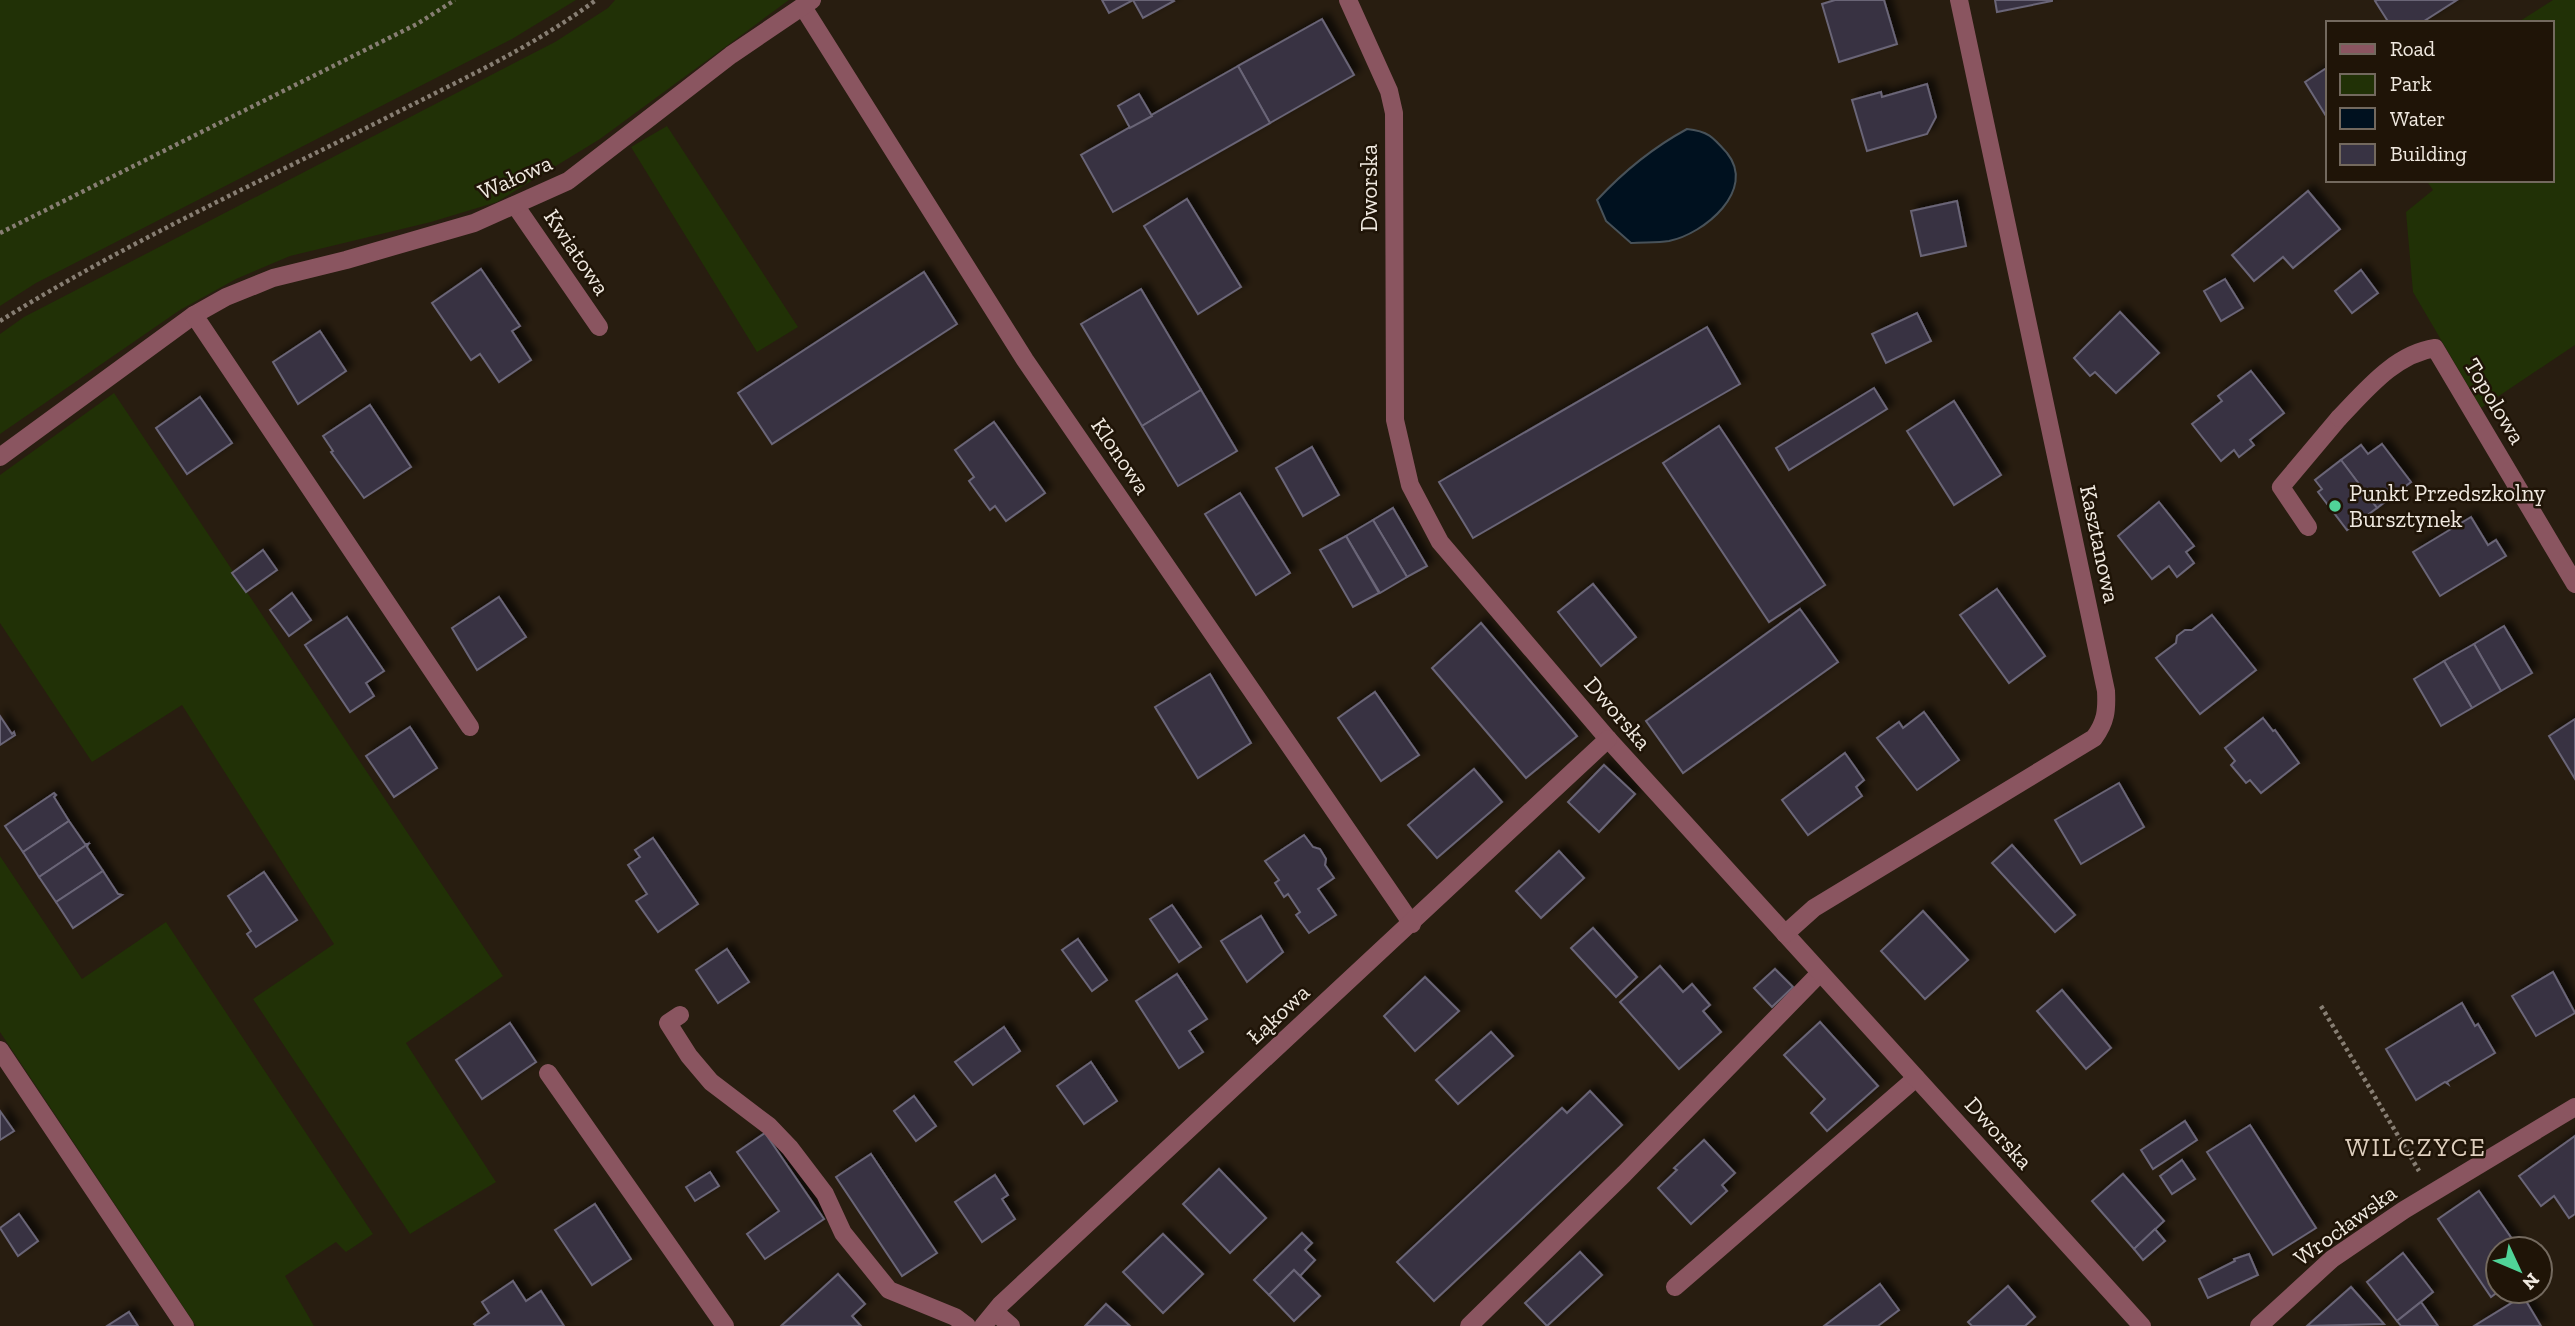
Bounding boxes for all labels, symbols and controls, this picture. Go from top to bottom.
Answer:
legend [2326,21,2554,182]
text: Road [2390,36,2436,61]
text: Park [2390,71,2432,96]
text: Water [2390,106,2445,131]
text: Building [2390,141,2467,166]
street label: Dworska [1355,144,1383,232]
street label: Wałowa [474,148,556,206]
street label: Kwiatowa [538,204,616,300]
street label: Topolowa [2458,353,2532,449]
street label: Klonowa [1085,412,1157,500]
place label: Punkt Przedszkolny Bursztynek [2349,479,2546,533]
street label: Kasztanowa [2074,483,2126,605]
marker: Punkt Przedszkolny Bursztynek [2327,498,2343,514]
street label: Dworska [1579,671,1657,755]
street label: Łąkowa [1241,978,1315,1050]
street label: Dworska [1959,1091,2039,1175]
district label: WILCZYCE [2345,1131,2487,1163]
street label: Wrocławska [2288,1178,2402,1272]
north arrow [2484,1235,2554,1305]
text: N [2518,1268,2544,1295]

